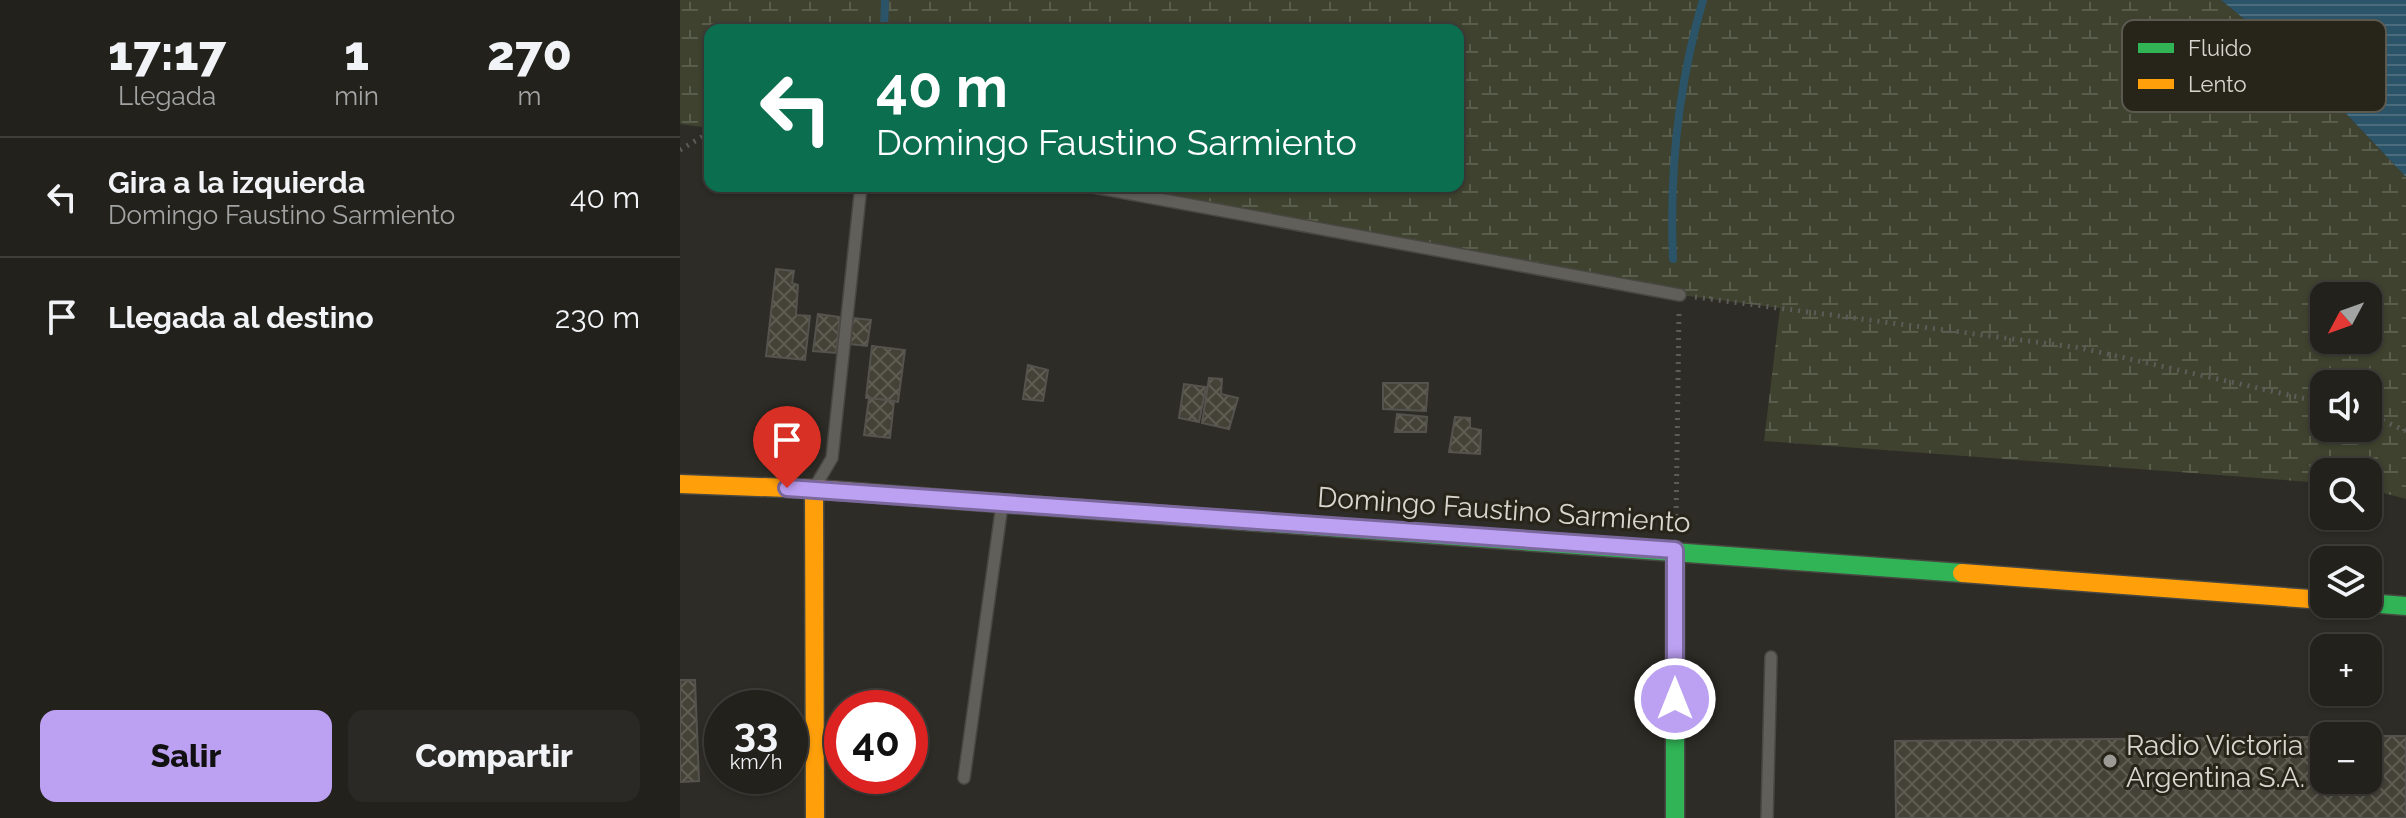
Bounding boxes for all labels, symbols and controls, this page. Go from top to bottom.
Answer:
legend [2122,20,2386,112]
text: 17:17 [108,25,226,81]
text: 1 [344,25,369,81]
text: 270 [487,25,572,81]
text: Fluido [2188,35,2252,61]
text: 40 m [876,54,1008,120]
icon: left [744,56,848,160]
text: Lento [2188,71,2246,97]
text: Llegada [118,81,216,111]
text: min [334,81,379,111]
text: m [518,81,541,111]
text: Domingo Faustino Sarmiento [876,121,1357,163]
text: Gira a la izquierda [108,165,365,200]
icon: left [40,175,84,219]
text: 40 m [570,180,640,215]
text: Domingo Faustino Sarmiento [108,200,455,230]
north arrow [2310,282,2382,354]
map controls [2310,282,2382,794]
icon: arrive [40,295,84,339]
text: Llegada al destino [108,300,374,335]
text: 230 m [555,300,640,335]
button: sound [2310,370,2382,442]
pin [753,406,821,488]
icon: arrive [765,418,809,462]
button: search [2310,458,2382,530]
street label: Domingo Faustino Sarmiento [1316,480,1692,540]
button: layers [2310,546,2382,618]
button: + [2310,634,2382,706]
position arrow [1633,657,1717,741]
speed limit sign: 40 [824,690,928,794]
text: 33 [734,708,778,755]
button: Salir [40,710,332,802]
button: Compartir [348,710,640,802]
button: − [2310,722,2382,794]
place label: Radio Victoria Argentina S.A. [2126,729,2305,794]
text: km/h [730,750,782,774]
marker: Radio Victoria Argentina S.A. [2101,752,2119,770]

